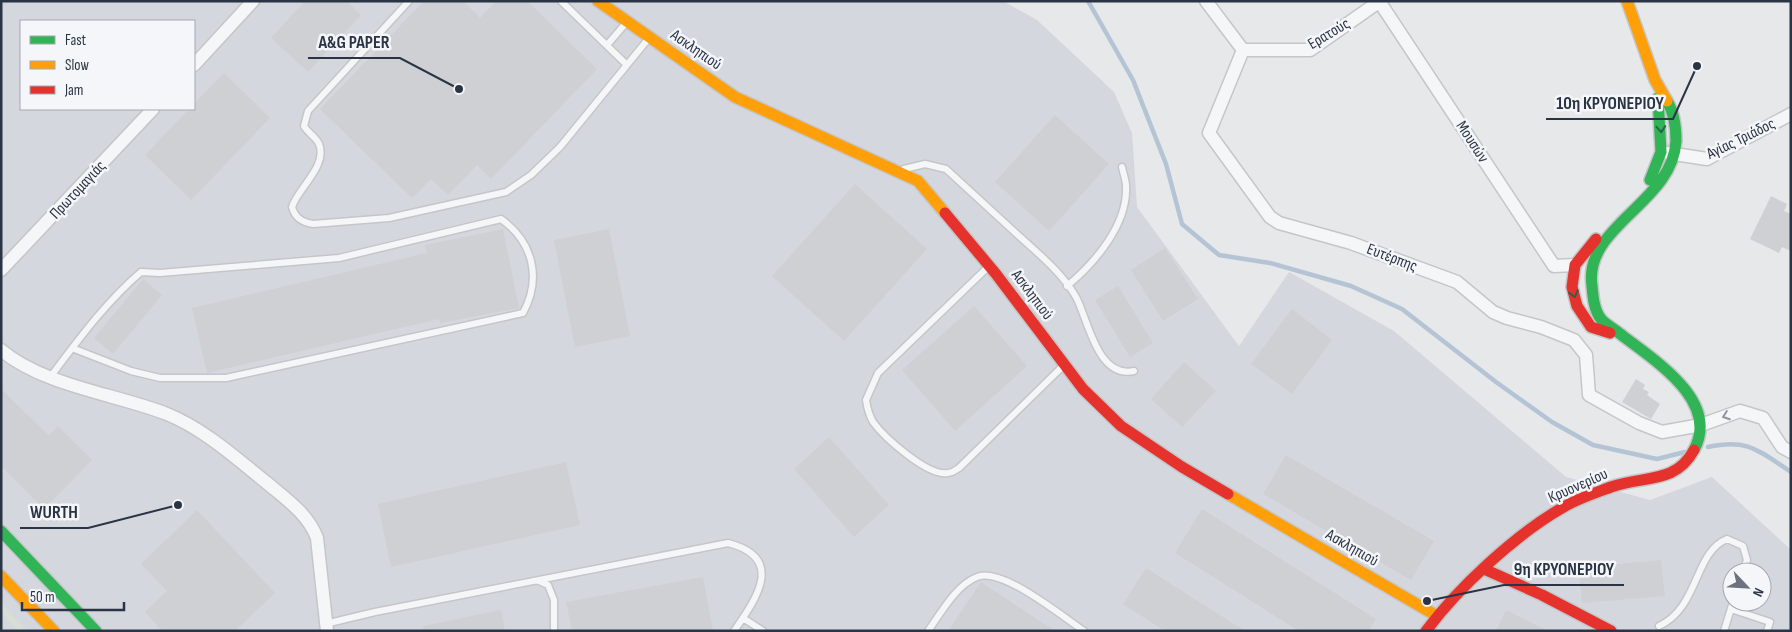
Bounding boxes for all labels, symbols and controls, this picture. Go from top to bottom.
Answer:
street label: Ερατούς [1305,14,1353,54]
legend [20,20,195,110]
callout: A&G PAPER [308,25,400,58]
street label: Ασκληπιού [666,25,725,74]
text: Fast [65,31,87,50]
text: A&G PAPER [317,32,390,53]
text: Slow [65,56,89,75]
text: Jam [64,81,83,100]
callout: 10η ΚΡΥΟΝΕΡΙΟΥ [1546,86,1673,119]
text: 10η ΚΡΥΟΝΕΡΙΟΥ [1556,93,1664,114]
street label: Αγίας Τριάδος [1703,114,1778,164]
street label: Μουσών [1452,118,1492,166]
one-way arrow [1655,125,1666,133]
street label: Πρωτομαγιάς [46,157,110,223]
street label: Ευτέρπης [1364,240,1420,276]
street label: Ασκληπιού [1006,265,1057,324]
one-way arrow [1568,290,1579,299]
one-way arrow [1722,410,1731,420]
street label: Κρυονερίου [1545,464,1611,508]
callout: WURTH [20,495,88,528]
text: WURTH [30,502,78,523]
street label: Ασκληπιού [1321,525,1382,571]
callout: 9η ΚΡΥΟΝΕΡΙΟΥ [1504,552,1624,585]
text: 9η ΚΡΥΟΝΕΡΙΟΥ [1514,559,1615,580]
north arrow [1722,562,1772,612]
scale bar [22,580,125,612]
text: N [1749,585,1768,599]
text: 50 m [30,588,55,607]

